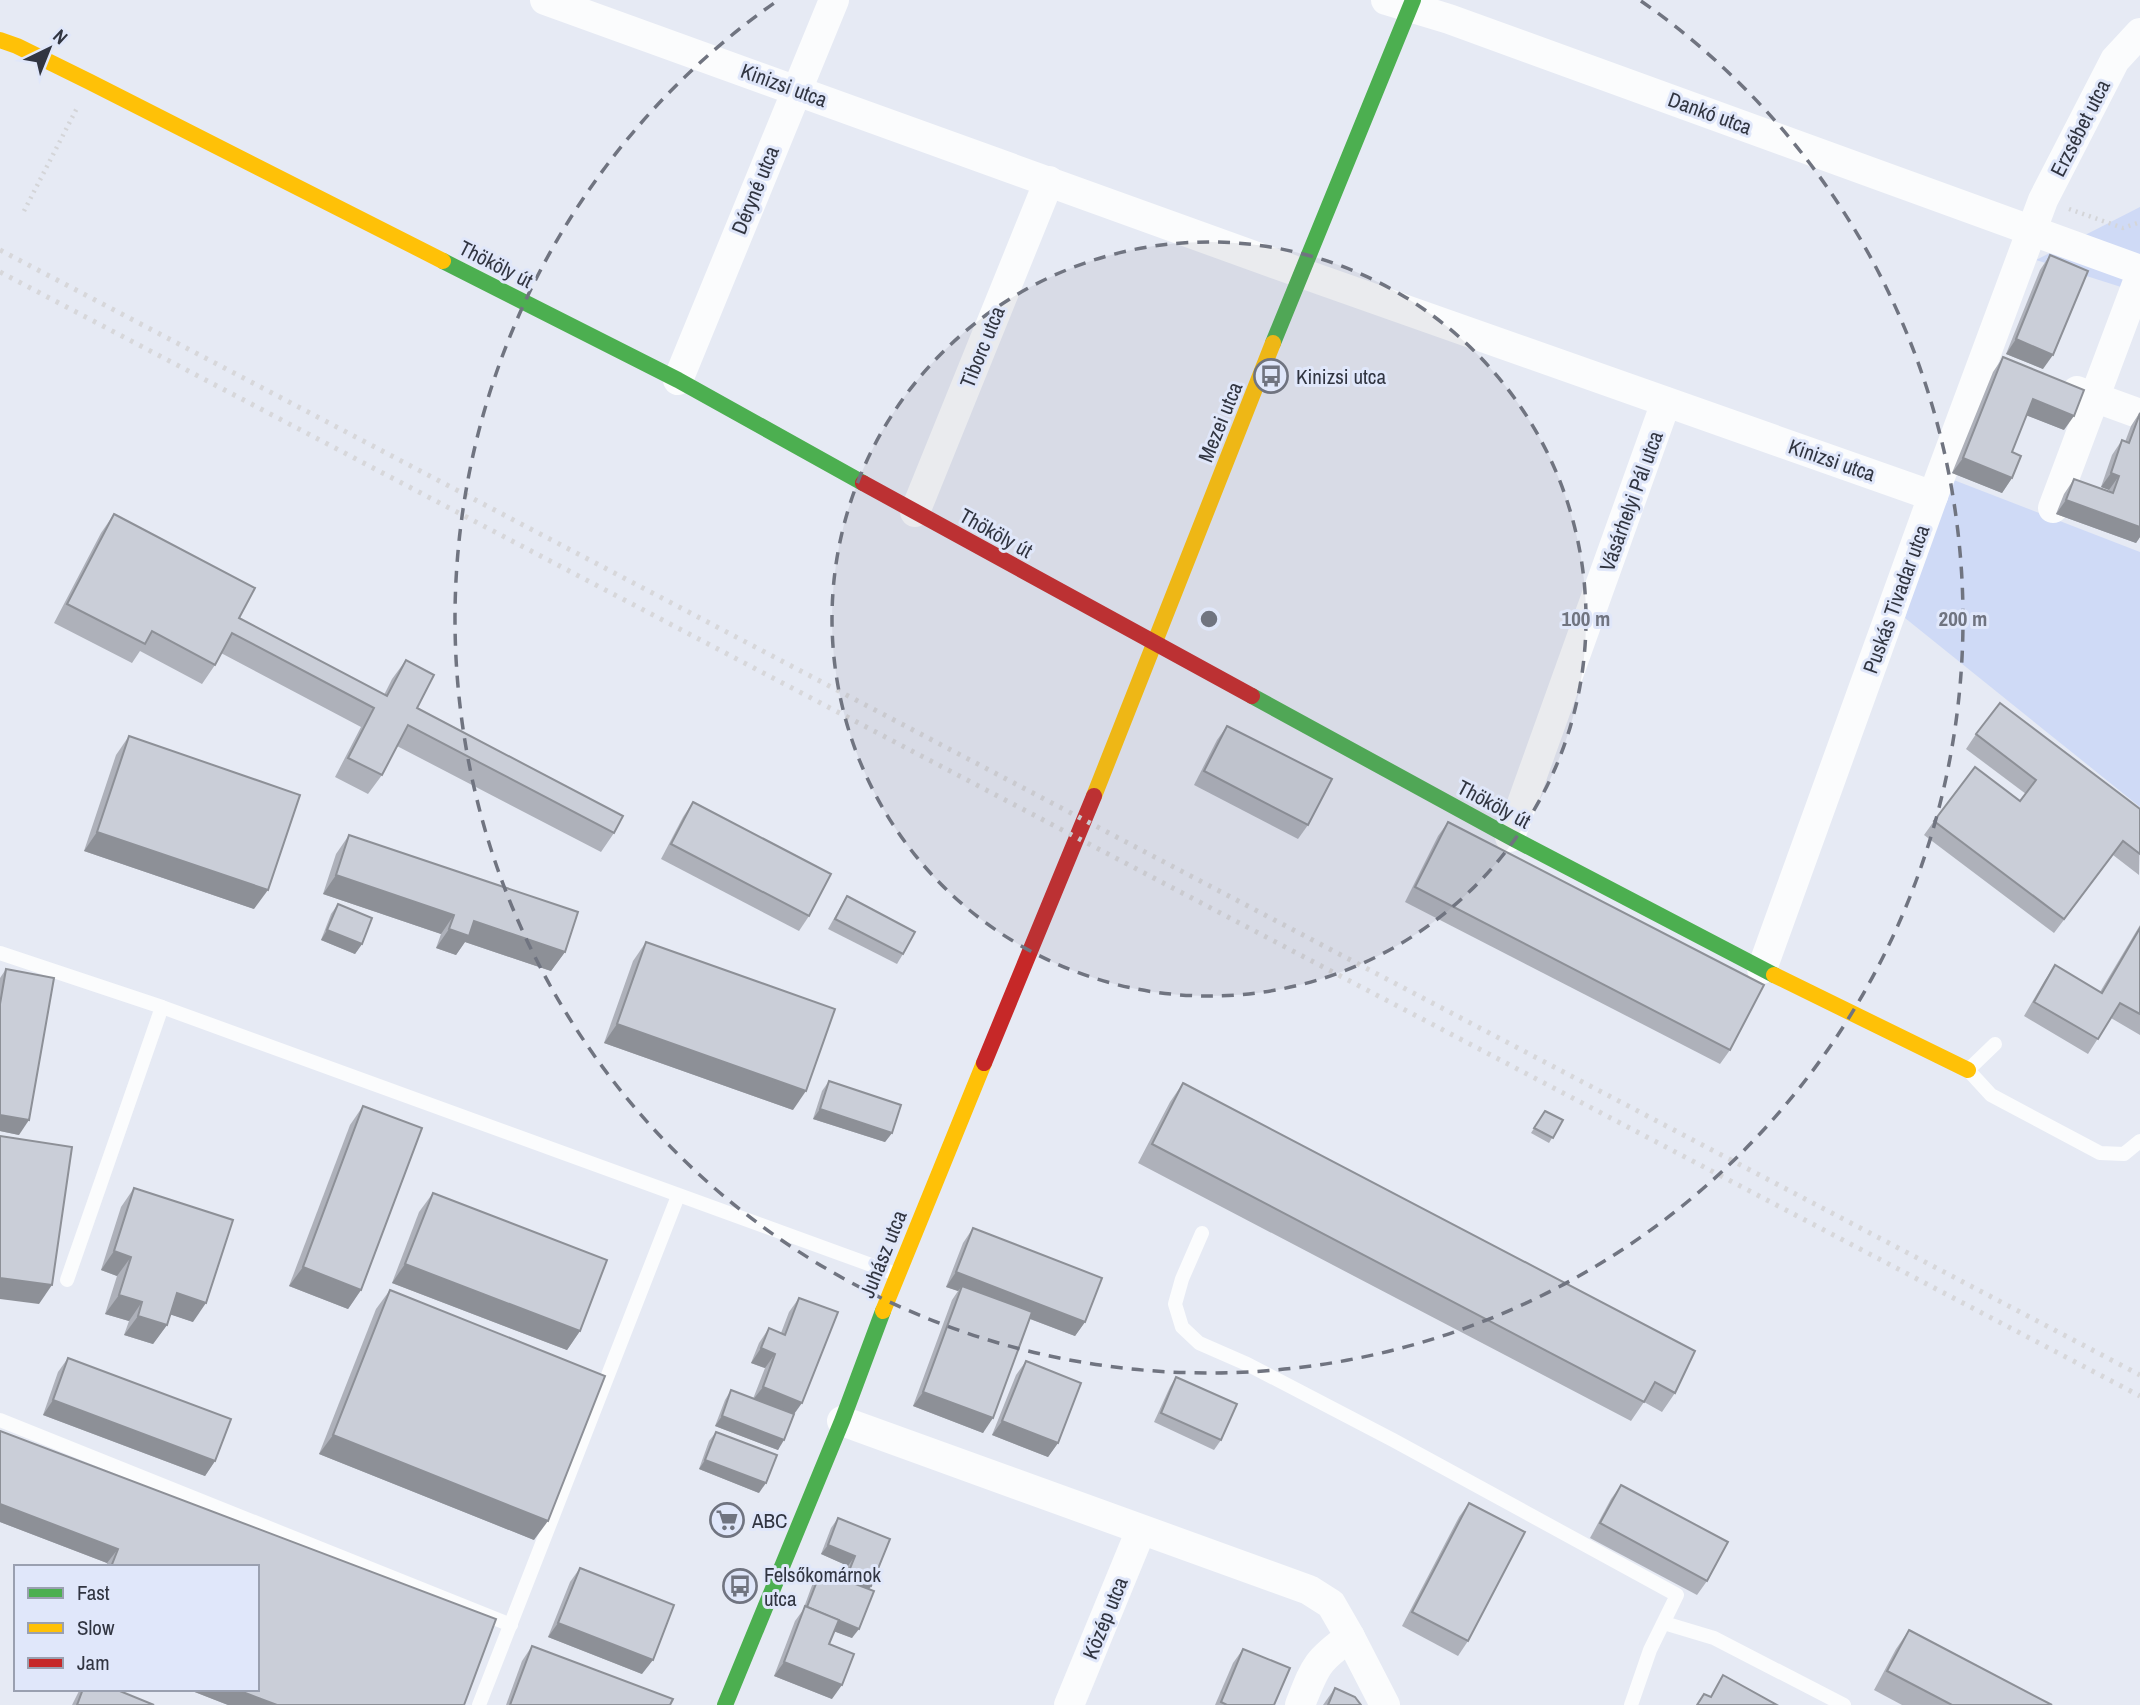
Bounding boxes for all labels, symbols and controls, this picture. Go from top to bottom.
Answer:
north arrow [14,14,84,84]
text: N [48,23,74,50]
street label: Kinizsi utca [737,56,832,114]
street label: Erzsébet utca [2043,74,2117,181]
street label: Dankó utca [1664,84,1756,142]
street label: Déryné utca [724,141,786,238]
street label: Thököly út [454,233,538,295]
street label: Tiborc utca [952,301,1012,392]
bus stop icon: Kinizsi utca [1252,357,1290,395]
place label: Kinizsi utca [1296,362,1386,391]
street label: Mezei utca [1191,377,1249,466]
street label: Vásárhelyi Pál utca [1592,427,1670,575]
street label: Kinizsi utca [1785,432,1880,488]
street label: Thököly út [954,501,1038,565]
street label: Puskás Tivadar utca [1856,520,1936,677]
text: 100 m [1562,604,1610,633]
text: 200 m [1939,604,1987,633]
centre of rings [1197,607,1221,631]
street label: Thököly út [1452,773,1536,836]
street label: Juhász utca [852,1206,914,1302]
supermarket icon: ABC [708,1501,746,1539]
place label: ABC [751,1506,787,1535]
place label: Felsőkomárnok utca [764,1560,881,1613]
legend [14,1565,259,1691]
bus stop icon: Felsőkomárnok utca [721,1567,759,1605]
street label: Közép utca [1075,1572,1135,1663]
text: Fast [77,1578,110,1607]
text: Slow [77,1613,115,1642]
text: Jam [77,1648,110,1677]

